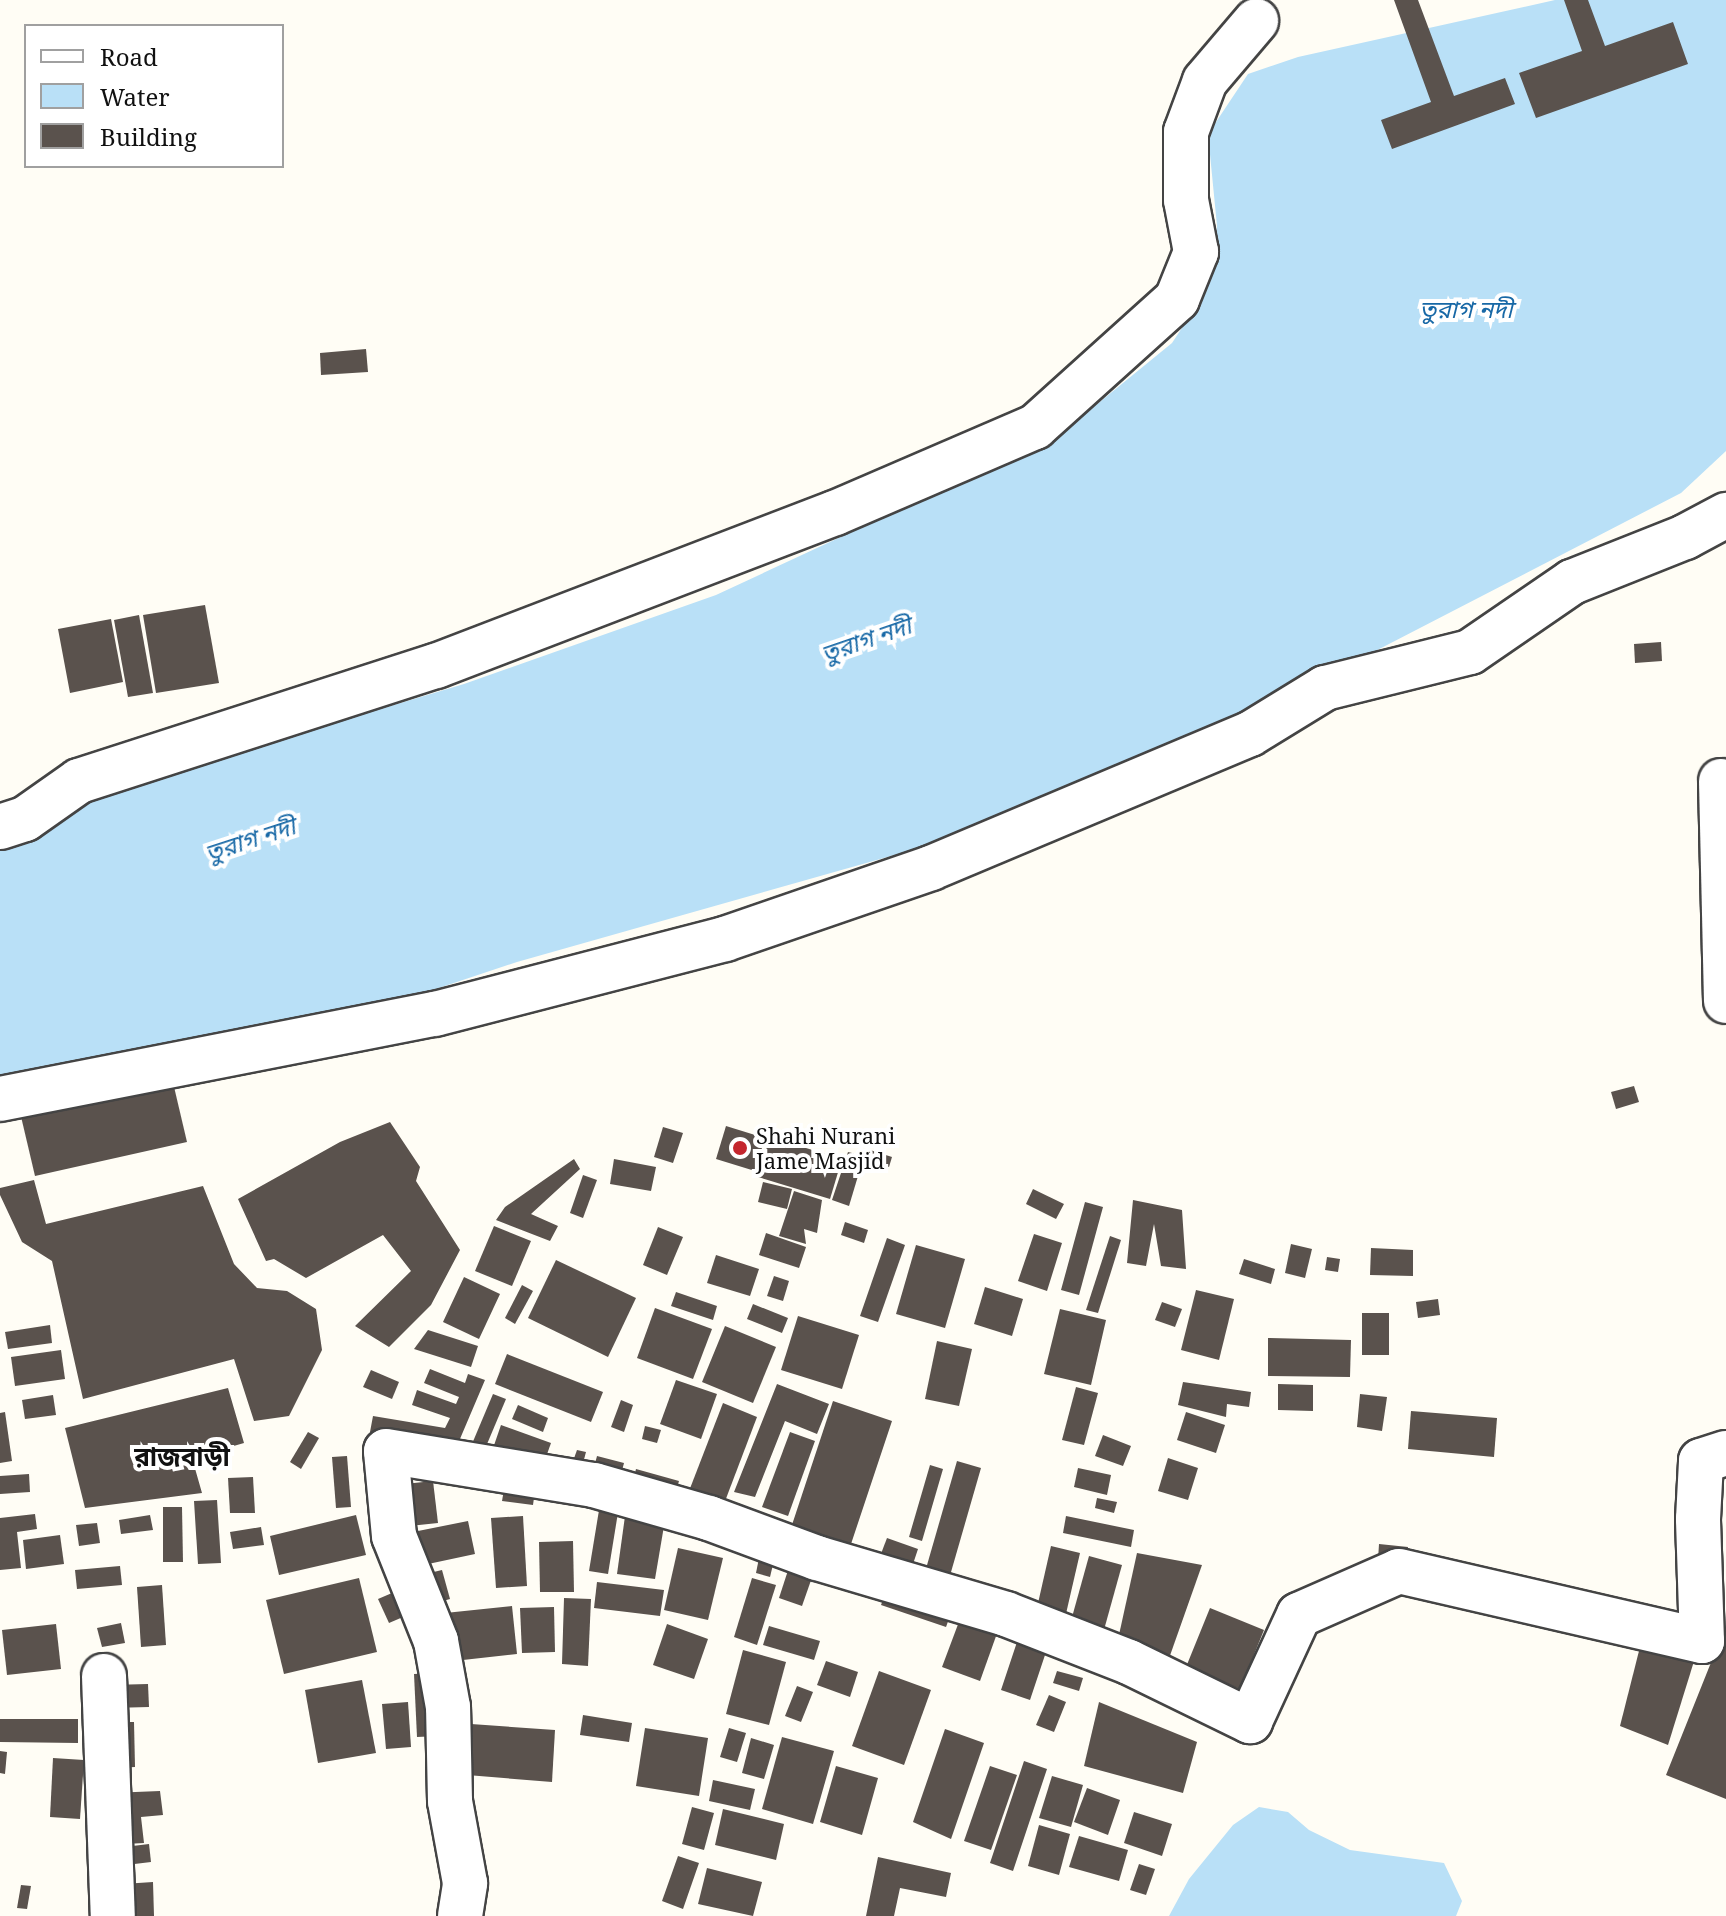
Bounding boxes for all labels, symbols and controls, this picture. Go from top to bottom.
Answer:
legend [24,24,284,168]
text: Road [100,40,158,73]
text: Water [100,80,170,113]
text: Building [100,120,197,153]
water label: তুরাগ নদী [1419,295,1513,323]
water label: তুরাগ নদী [817,610,915,668]
water label: তুরাগ নদী [201,811,299,867]
place label: Shahi Nurani Jame Masjid [756,1122,895,1174]
marker: Shahi Nurani Jame Masjid [731,1139,749,1157]
district label: রাজবাড়ী [134,1441,230,1473]

